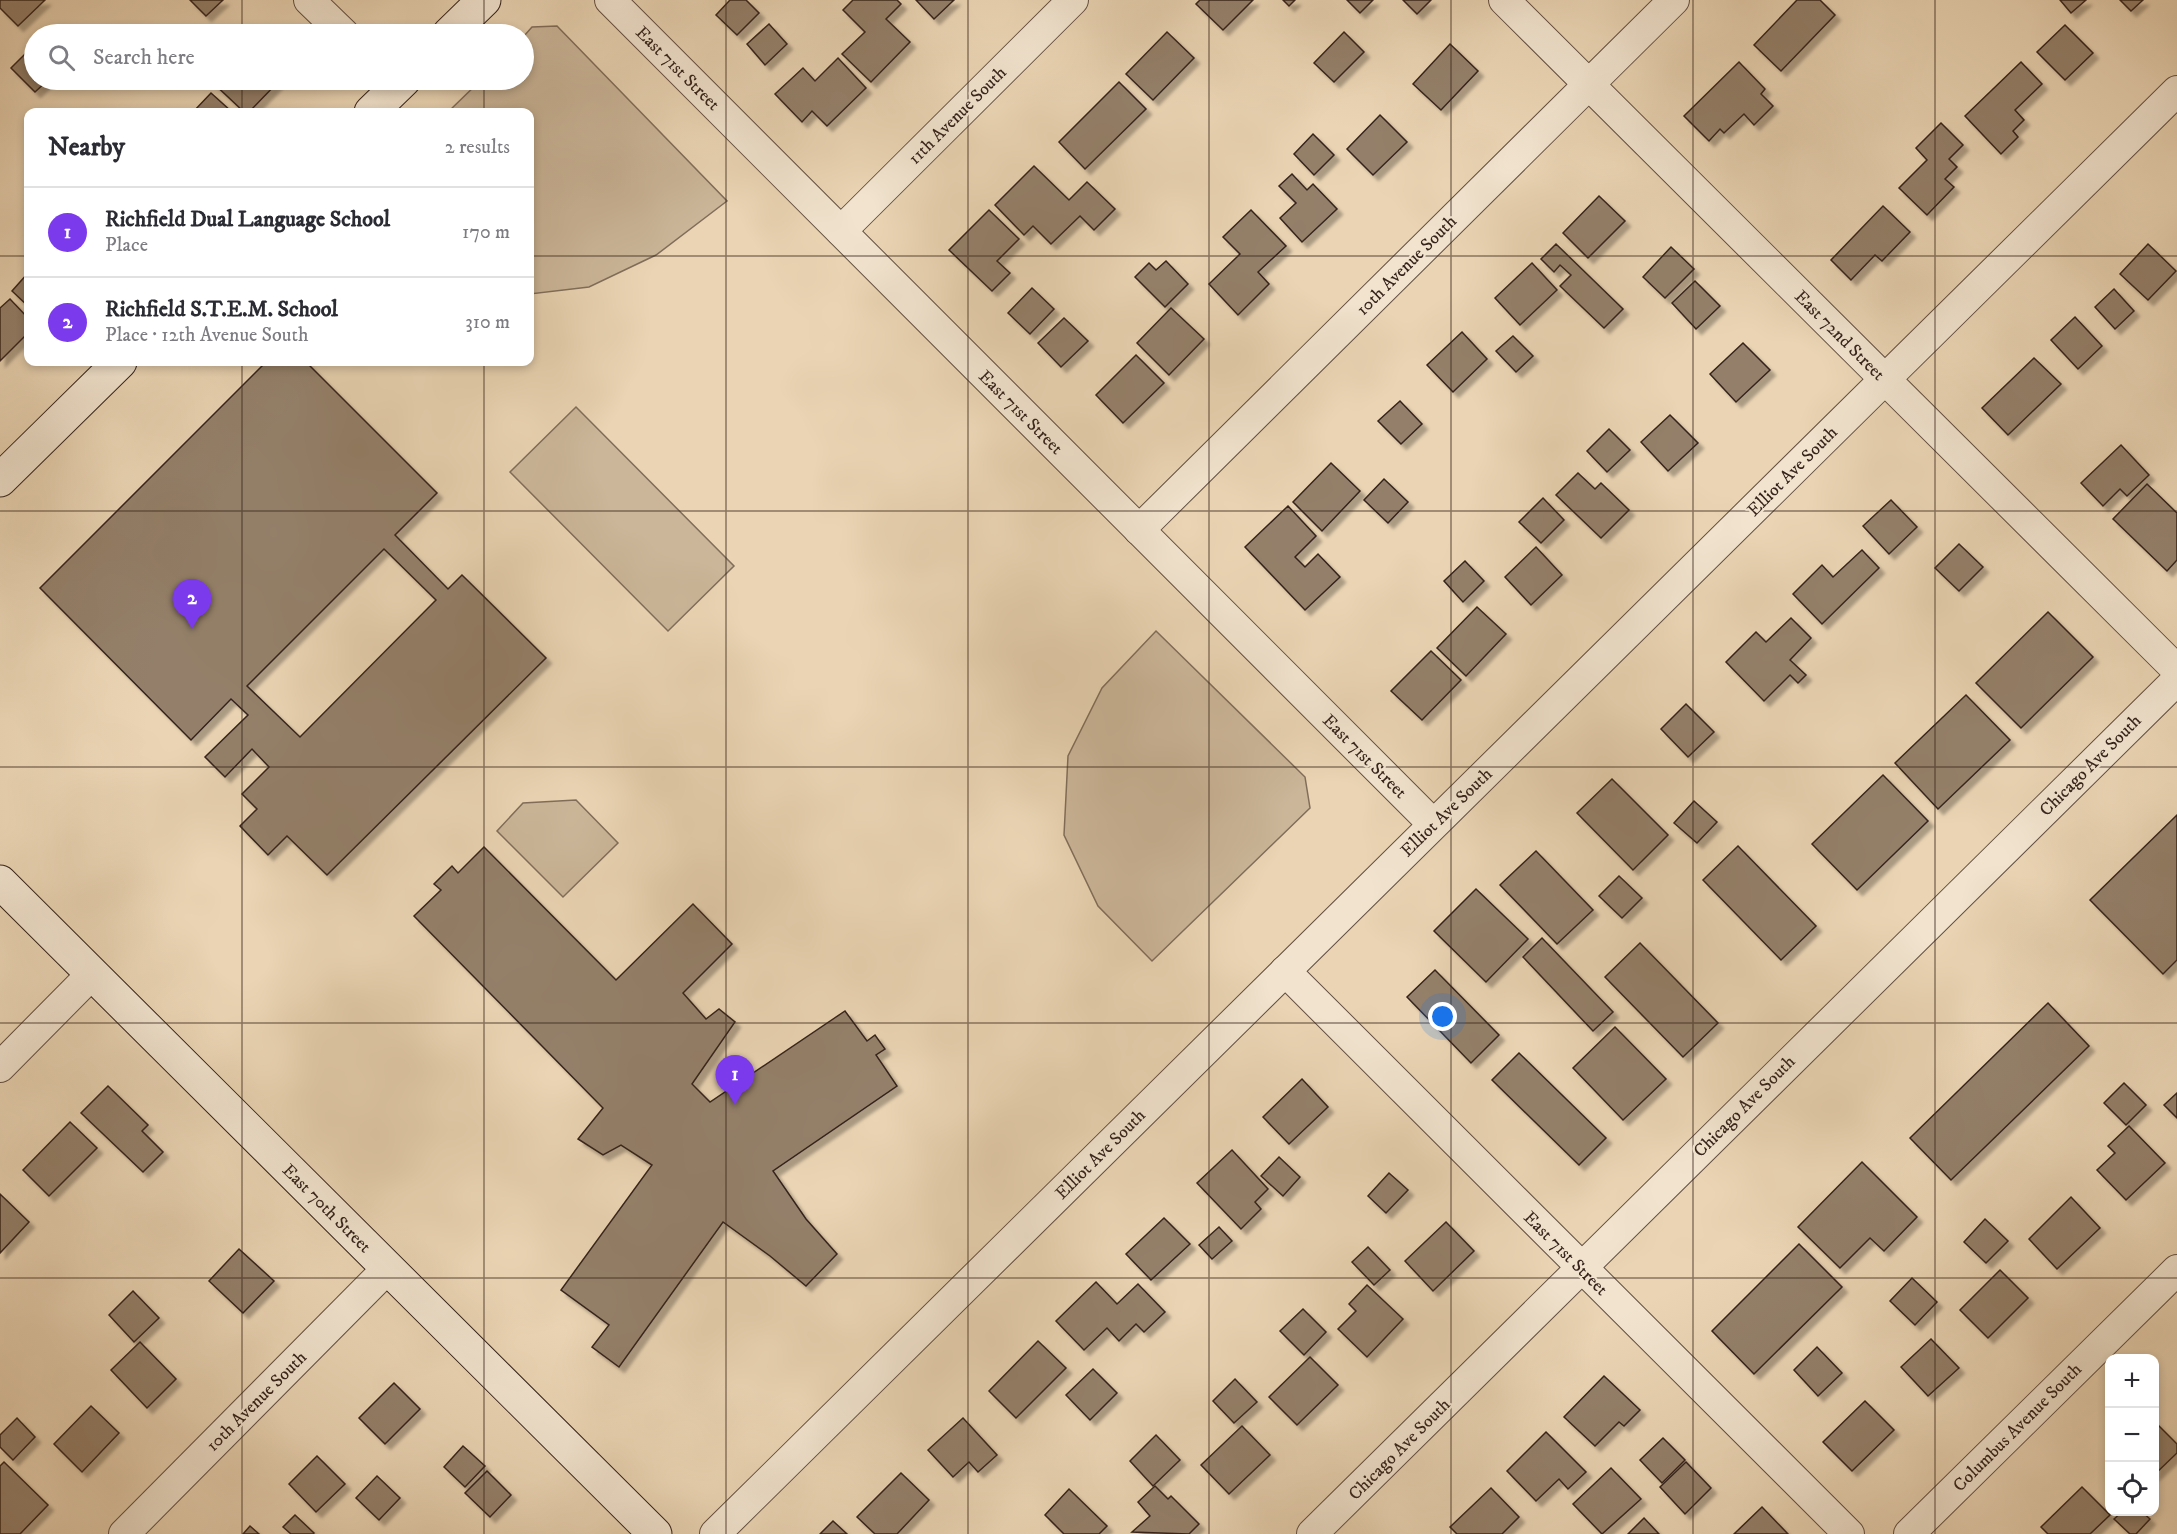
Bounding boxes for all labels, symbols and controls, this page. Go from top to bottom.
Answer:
street label: East 71st Street [631,22,724,116]
search box [24,24,534,90]
icon: search [45,41,78,74]
text: Search here [93,44,195,71]
street label: 11th Avenue South [904,62,1012,169]
text: Nearby [48,131,125,164]
text: 2 results [445,135,510,160]
text: Richfield Dual Language School [105,206,390,233]
street label: 10th Avenue South [1352,210,1462,321]
text: 1 [64,220,71,245]
text: 170 m [462,220,510,245]
text: Place [105,233,148,258]
street label: East 72nd Street [1789,286,1889,386]
text: Richfield S.T.E.M. School [105,296,338,323]
text: 2 [63,310,72,335]
text: 310 m [465,310,510,335]
text: Place · 12th Avenue South [105,323,308,348]
street label: East 71st Street [974,366,1067,460]
street label: Elliot Ave South [1743,421,1843,522]
pin: 2 [172,580,212,629]
street label: East 71st Street [1318,710,1411,804]
street label: Chicago Ave South [2035,710,2147,821]
street label: Elliot Ave South [1396,763,1498,862]
your location [1428,1002,1457,1031]
street label: Chicago Ave South [1689,1051,1801,1162]
pin: 1 [716,1056,754,1105]
street label: Elliot Ave South [1051,1104,1151,1205]
street label: East 70th Street [277,1160,376,1258]
street label: East 71st Street [1519,1207,1612,1301]
street label: 10th Avenue South [202,1346,312,1457]
map controls [2105,1354,2159,1516]
button: + [2105,1354,2159,1408]
street label: Columbus Avenue South [1949,1358,2087,1497]
street label: Chicago Ave South [1344,1394,1456,1505]
button: − [2105,1408,2159,1462]
button: locate [2105,1462,2159,1516]

